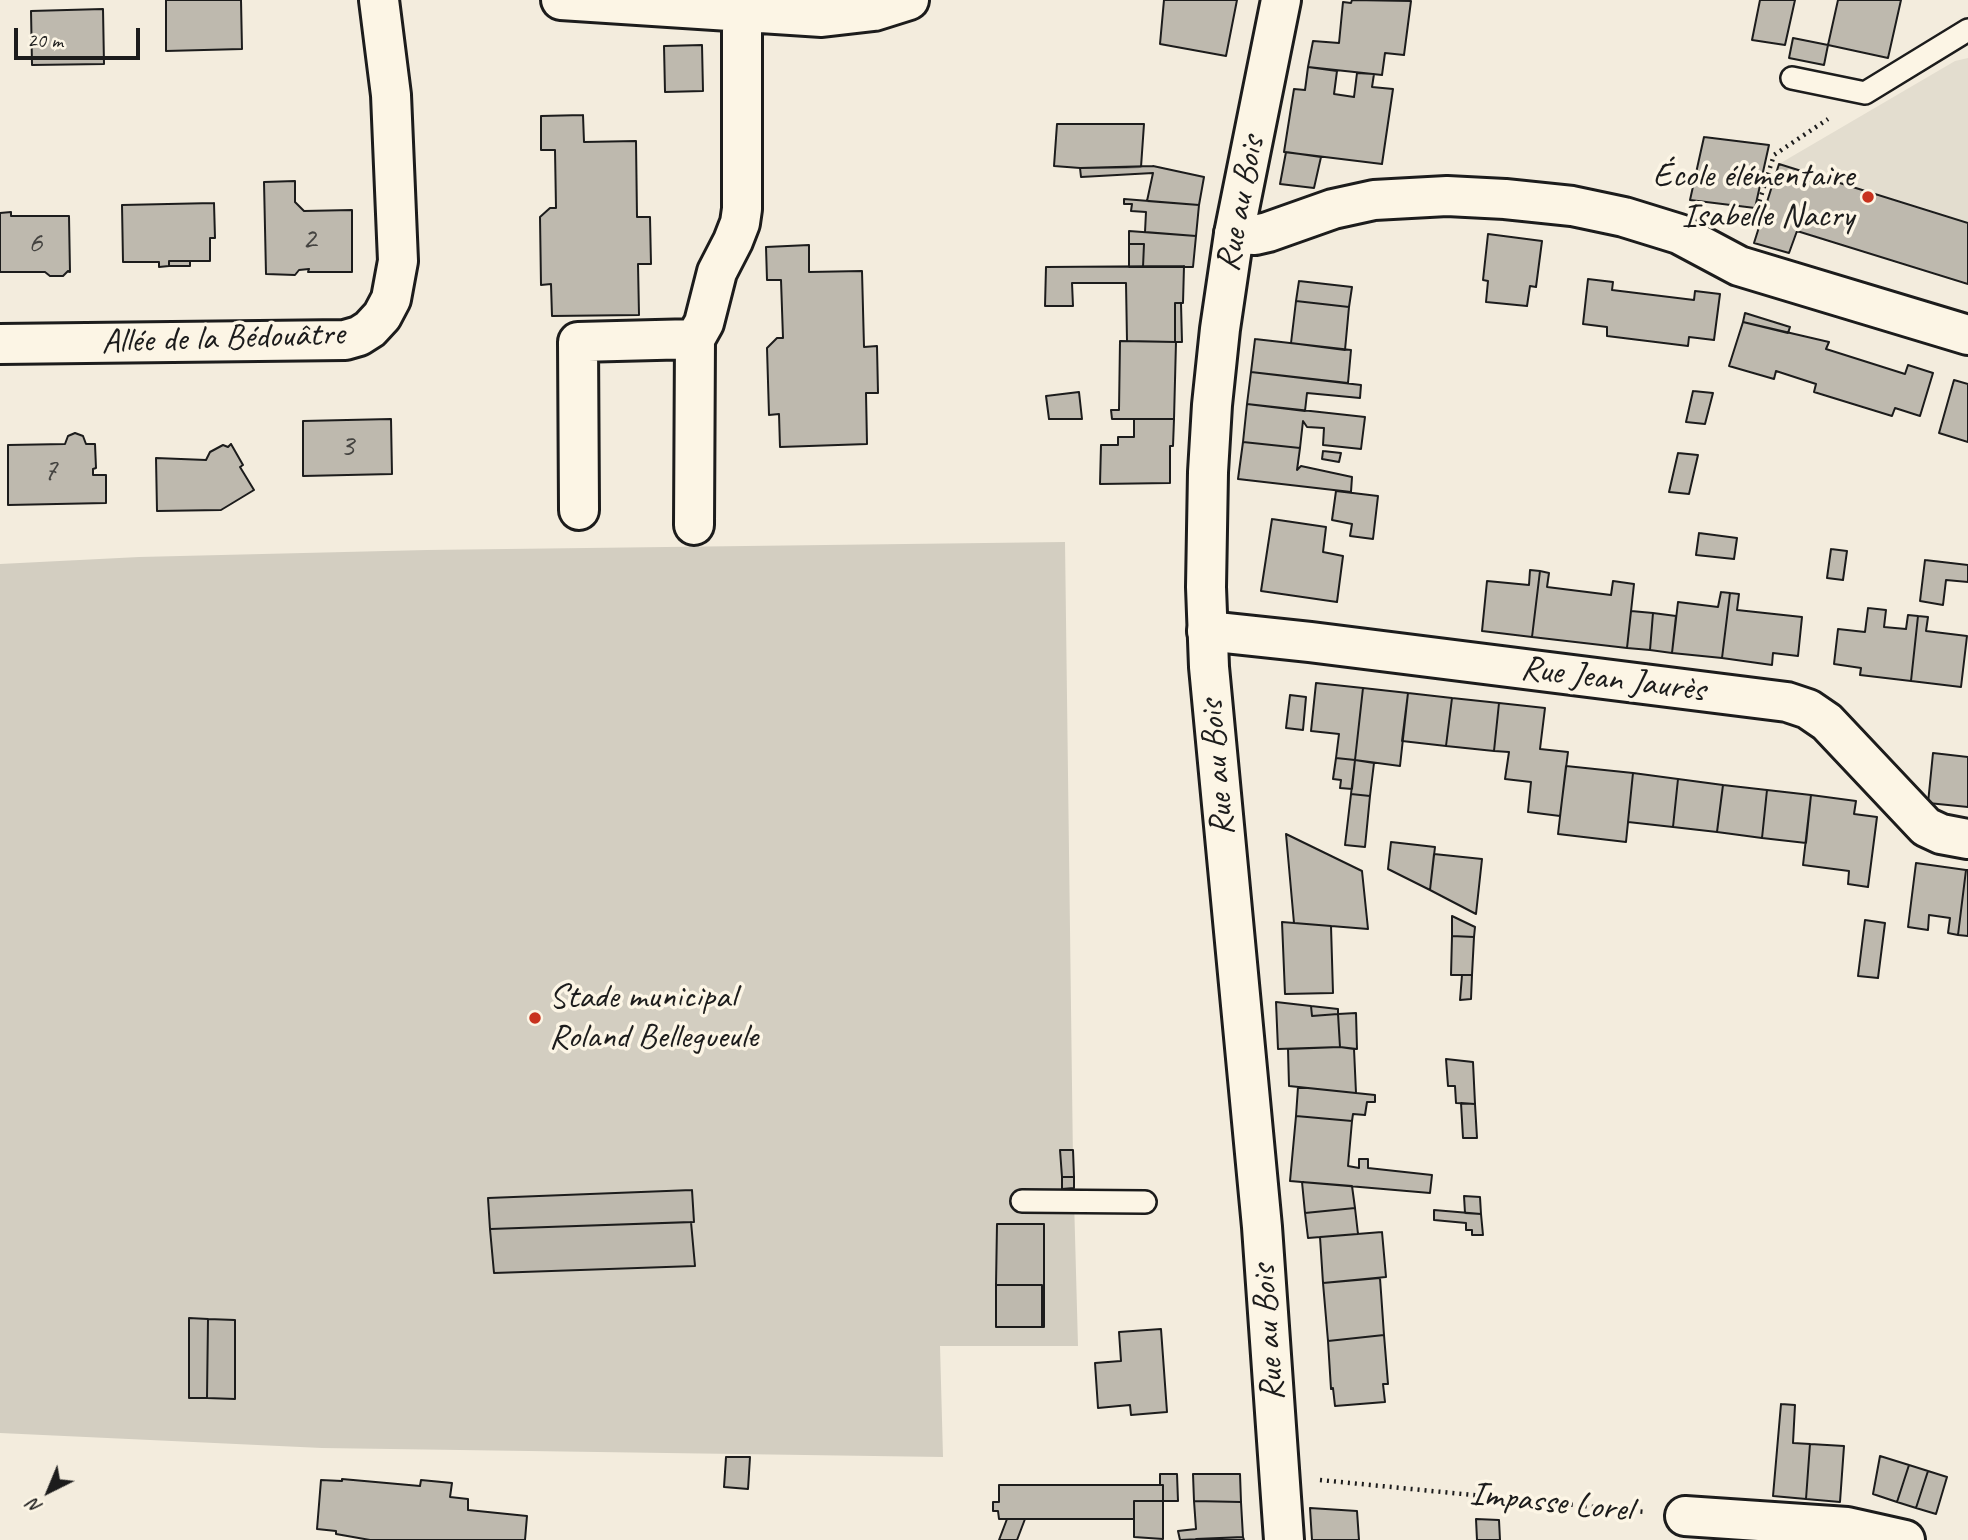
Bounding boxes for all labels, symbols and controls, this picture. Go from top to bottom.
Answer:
scale bar [18,14,144,58]
text: 20 m [27,27,63,53]
street label: Rue au Bois [1207,133,1275,275]
place label: École élémentaire Isabelle Nacry [1653,156,1854,238]
marker: École élémentaire Isabelle Nacry [1860,189,1876,205]
house number: 2 [302,221,316,259]
house number: 6 [28,225,42,263]
street label: Allée de la Bédouâtre [101,314,345,364]
house number: 3 [340,428,354,466]
house number: 7 [43,453,57,491]
street label: Rue Jean Jaurès [1519,648,1707,712]
street label: Rue au Bois [1191,698,1245,838]
place label: Stade municipal Roland Bellegueule [549,977,758,1059]
marker: Stade municipal Roland Bellegueule [527,1010,543,1026]
street label: Rue au Bois [1243,1264,1295,1402]
north arrow [14,1456,84,1526]
street label: Impasse Lorel [1468,1474,1634,1532]
text: N [22,1494,47,1519]

